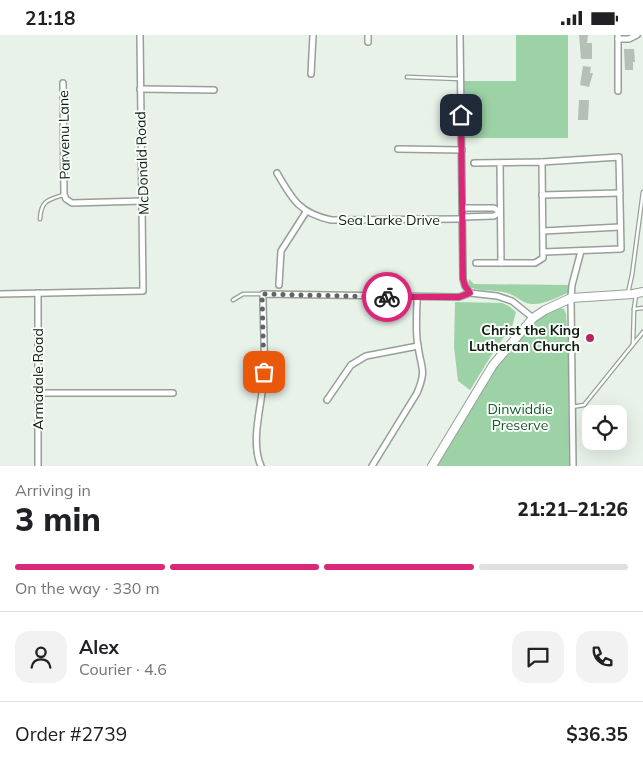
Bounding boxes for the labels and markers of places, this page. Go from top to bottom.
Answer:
pin [440,94,482,136]
place label: Christ the King Lutheran Church [469,321,580,355]
marker: Christ the King Lutheran Church [584,332,596,344]
pin [243,351,285,393]

